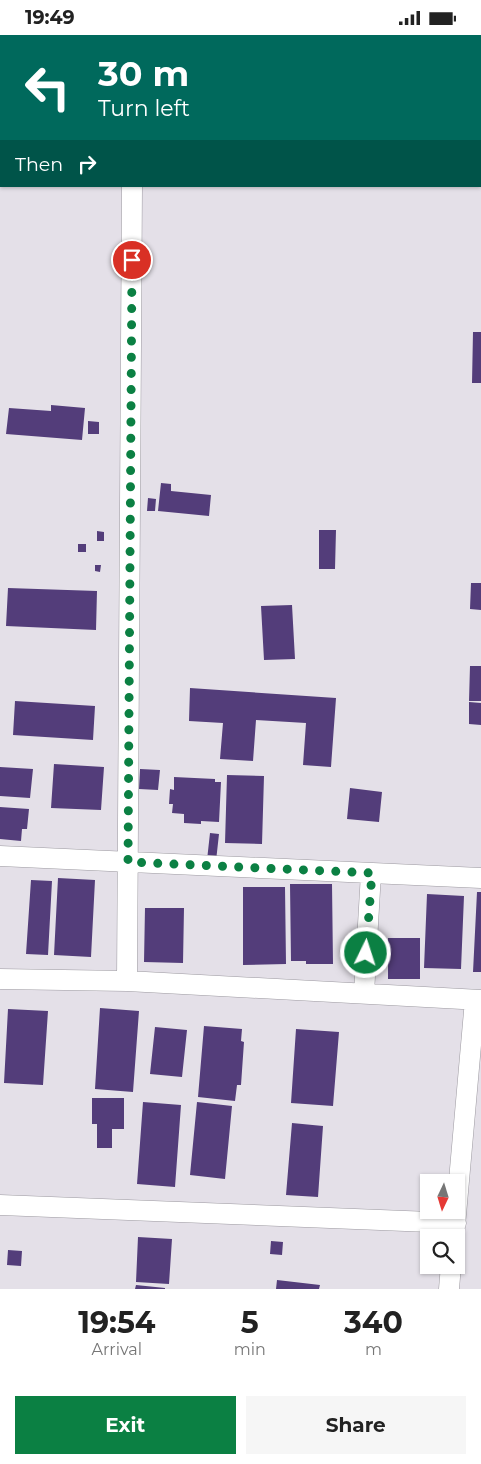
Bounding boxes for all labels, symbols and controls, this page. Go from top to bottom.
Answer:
text: 19:49 [25,6,75,29]
text: 30 m [98,52,189,95]
icon: left [15,55,80,120]
text: Turn left [98,95,190,122]
icon: right [73,150,101,178]
text: Then [15,153,63,176]
pin [111,239,153,281]
icon: arrive [118,246,146,274]
position arrow [339,926,391,978]
north arrow [420,1174,465,1219]
map controls [420,1174,465,1274]
button: search [420,1229,465,1274]
text: 19:54 [78,1304,155,1341]
text: 5 [241,1304,259,1341]
text: 340 [344,1304,403,1341]
text: Arrival [92,1340,142,1359]
text: min [234,1340,266,1359]
text: m [365,1340,382,1359]
button: Exit [15,1396,236,1454]
button: Share [246,1396,466,1454]

